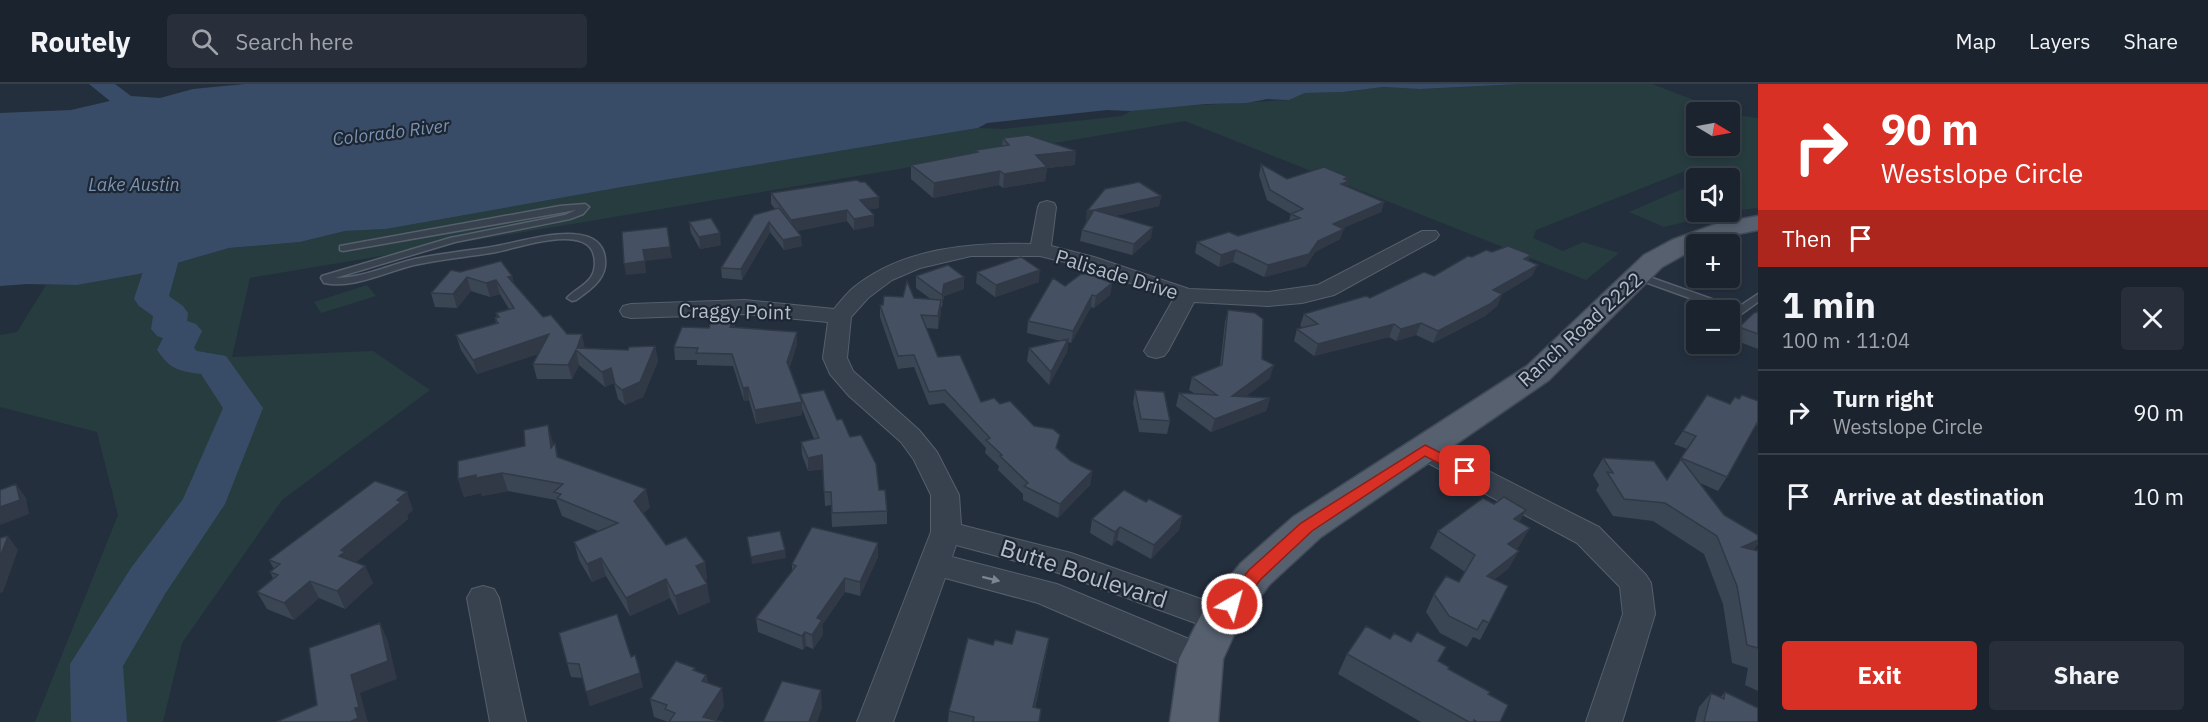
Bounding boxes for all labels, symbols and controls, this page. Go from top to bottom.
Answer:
search box [167,14,587,68]
text: Routely [30,23,131,60]
icon: search [188,25,221,58]
text: Search here [236,27,354,56]
text: Map [1956,27,1996,55]
text: Layers [2029,27,2091,55]
text: Share [2124,27,2178,55]
north arrow [1686,102,1740,156]
map controls [1686,102,1740,354]
text: 90 m [1881,102,1979,157]
icon: right [1782,108,1860,186]
water label: Colorado River [331,113,451,151]
text: Westslope Circle [1881,155,2083,190]
button: sound [1686,168,1740,222]
water label: Lake Austin [88,173,180,196]
icon: arrive [1844,222,1877,255]
text: Then [1782,224,1832,253]
button: + [1686,234,1740,288]
street label: Palisade Drive [1052,242,1182,306]
street label: Ranch Road 2222 [1512,266,1648,392]
text: 1 min [1782,281,1876,328]
button: close [2121,287,2184,350]
street label: Craggy Point [678,297,792,325]
button: − [1686,300,1740,354]
text: 100 m · 11:04 [1782,327,1910,354]
text: Turn right [1833,384,1934,413]
icon: right [1782,396,1815,429]
text: 90 m [2133,398,2184,427]
text: Westslope Circle [1833,413,1983,440]
pin [1439,445,1490,496]
icon: arrive [1448,454,1481,487]
icon: arrive [1782,480,1815,513]
text: Arrive at destination [1833,482,2044,511]
text: 10 m [2133,482,2184,511]
street label: Butte Boulevard [996,531,1172,615]
position arrow [1200,572,1264,636]
one-way arrow [982,575,1000,584]
button: Exit [1782,641,1977,710]
button: Share [1989,641,2184,710]

